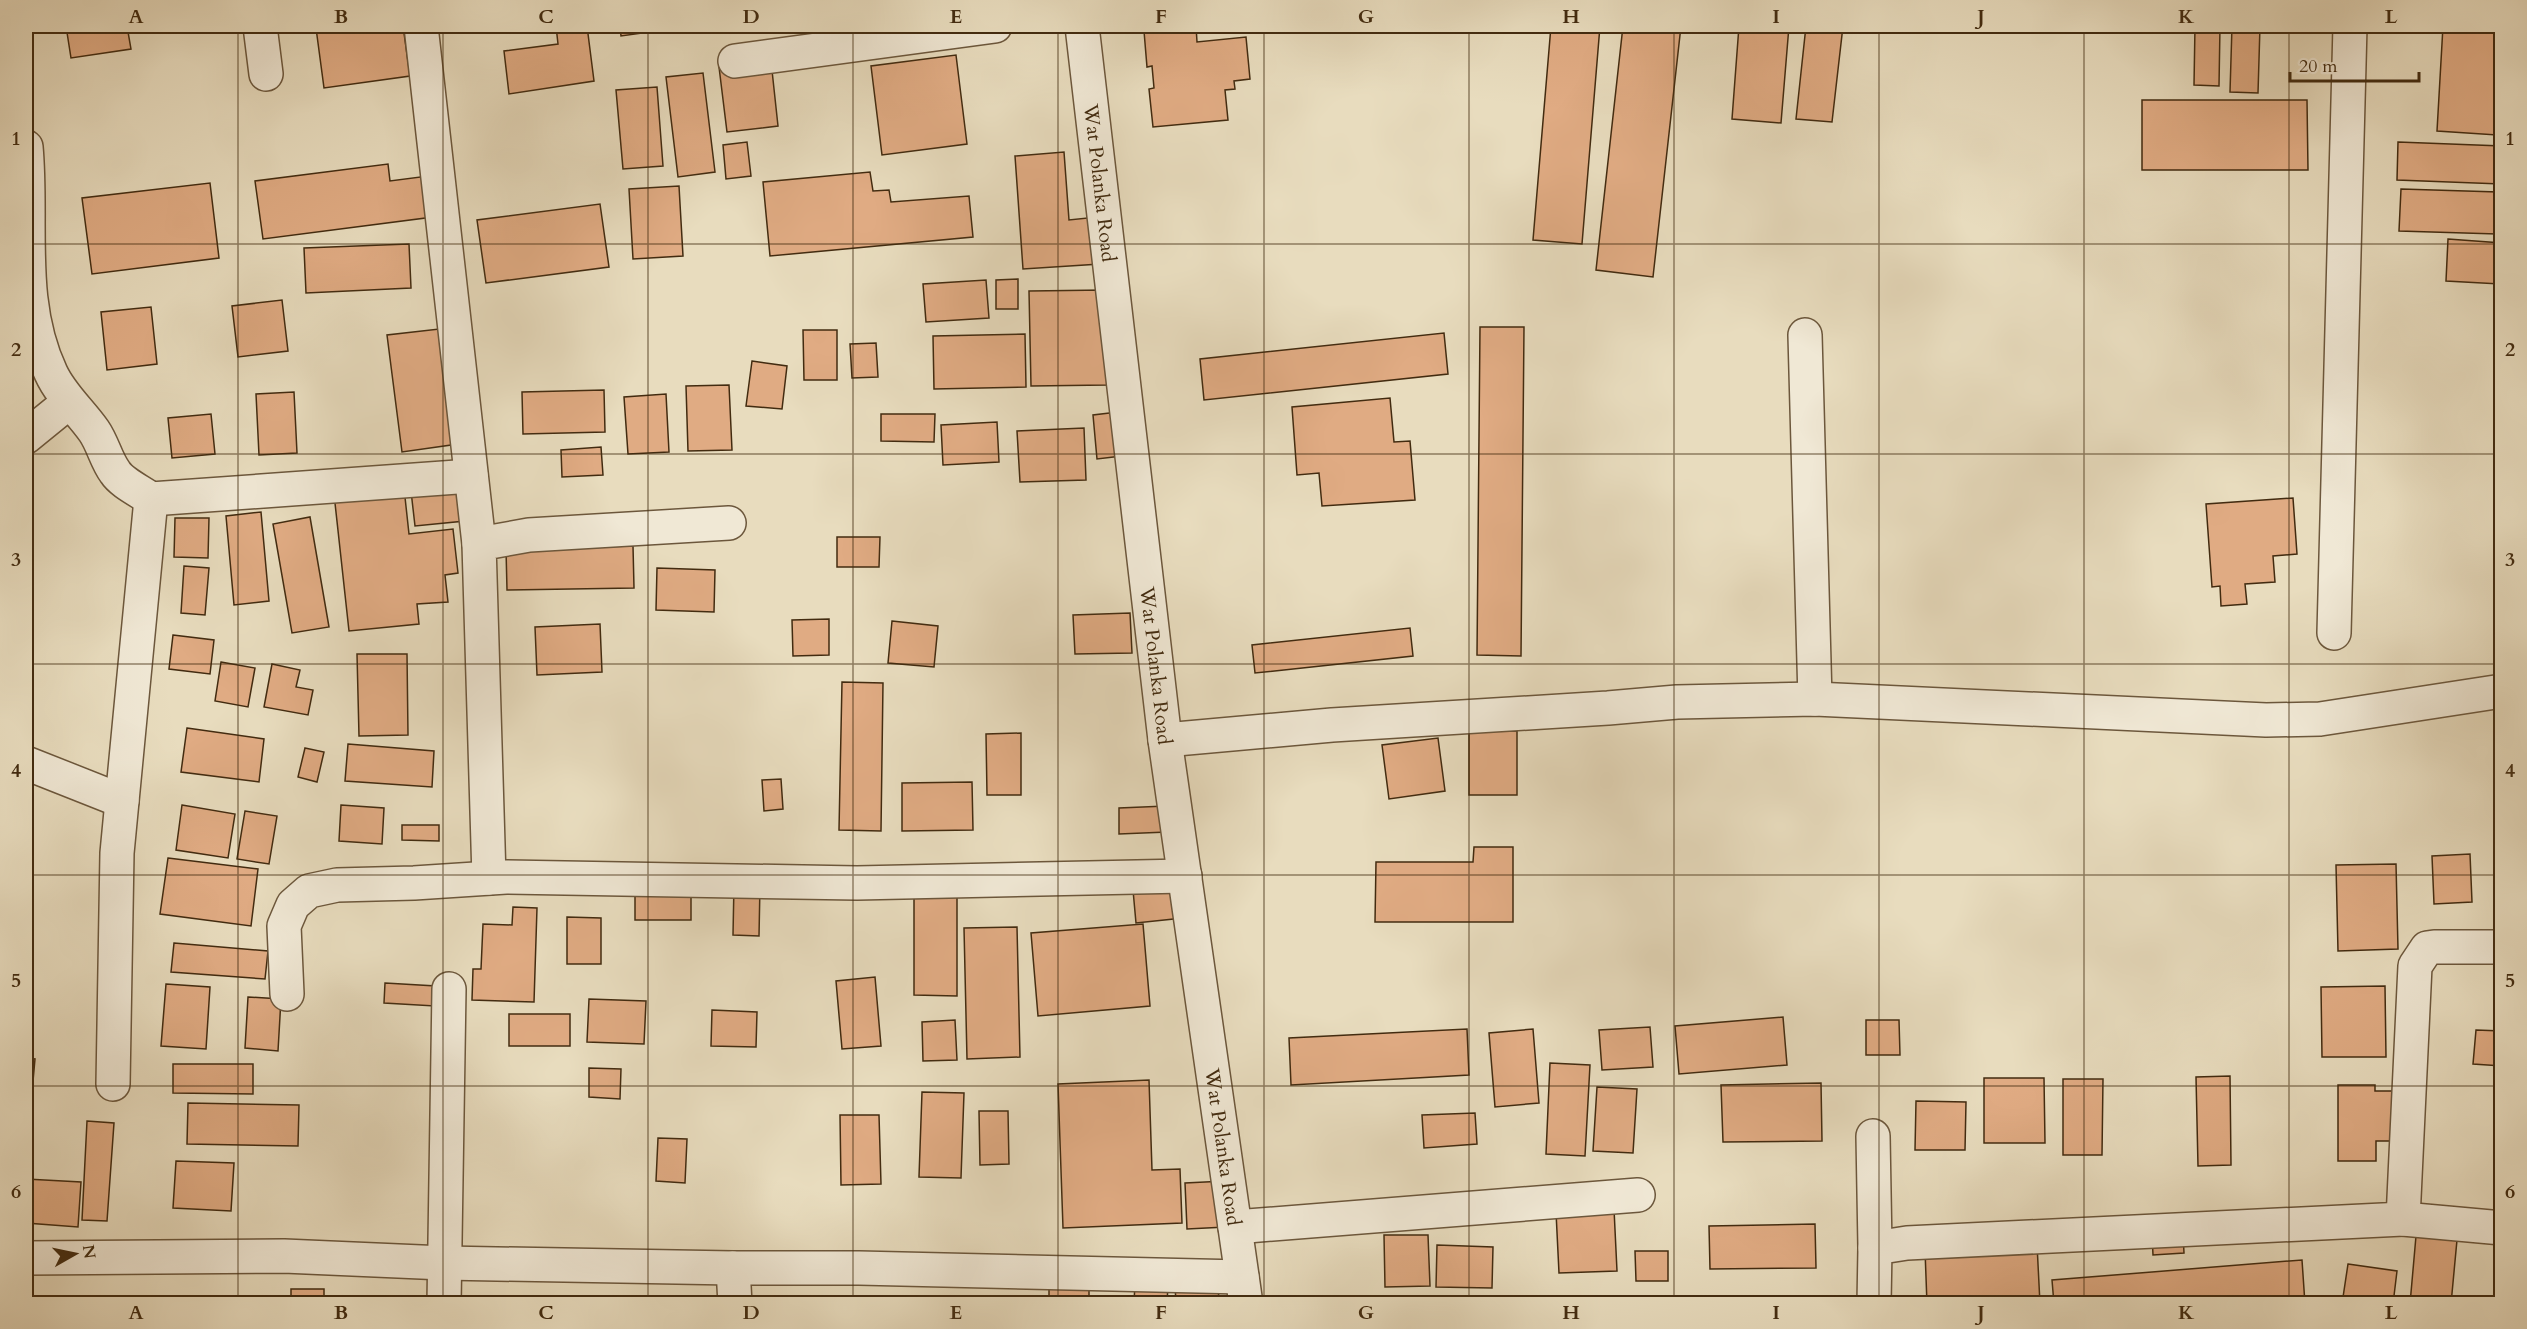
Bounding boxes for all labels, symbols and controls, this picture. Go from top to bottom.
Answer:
text: A [128,3,144,30]
text: B [334,3,348,30]
text: C [538,3,554,30]
text: D [742,3,760,30]
text: E [950,3,962,30]
text: F [1155,3,1167,30]
text: G [1358,3,1374,30]
text: H [1562,3,1580,30]
text: I [1772,3,1780,30]
text: J [1974,3,1985,30]
text: K [2178,3,2195,30]
text: L [2385,3,2398,30]
scale bar [2290,45,2419,83]
text: 20 m [2299,54,2338,79]
street label: Wat Polanka Road [1077,102,1122,264]
text: 1 [11,125,21,152]
text: 1 [2505,125,2515,152]
text: 2 [11,336,21,363]
text: 2 [2505,336,2515,363]
text: 3 [11,546,21,573]
text: 3 [2505,546,2515,573]
street label: Wat Polanka Road [1133,584,1178,747]
text: 4 [11,757,21,784]
text: 4 [2505,757,2515,784]
text: 5 [11,967,21,994]
text: 5 [2505,967,2515,994]
street label: Wat Polanka Road [1198,1066,1248,1228]
text: 6 [11,1178,21,1205]
text: 6 [2505,1178,2515,1205]
north arrow [45,1224,105,1284]
text: N [77,1243,101,1260]
text: A [128,1299,144,1326]
text: B [334,1299,348,1326]
text: C [538,1299,554,1326]
text: D [742,1299,760,1326]
text: E [950,1299,962,1326]
text: F [1155,1299,1167,1326]
text: G [1358,1299,1374,1326]
text: H [1562,1299,1580,1326]
text: I [1772,1299,1780,1326]
text: J [1974,1299,1985,1326]
text: K [2178,1299,2195,1326]
text: L [2385,1299,2398,1326]

